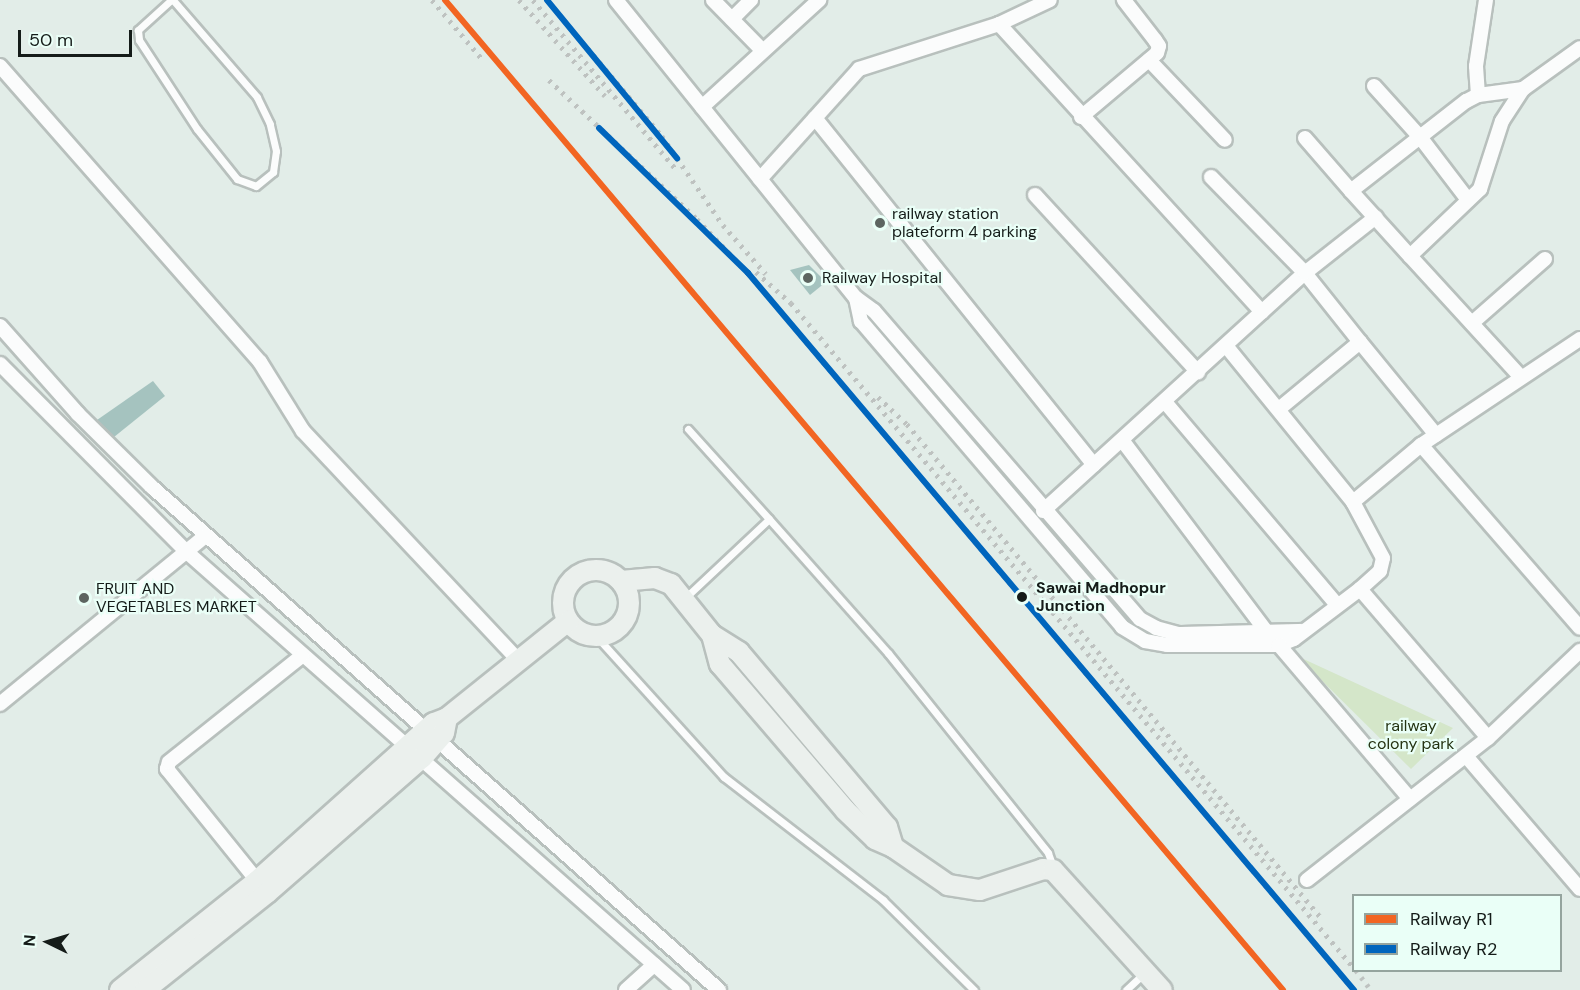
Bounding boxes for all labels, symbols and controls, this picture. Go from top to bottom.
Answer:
scale bar [21,18,135,56]
text: 50 m [29,28,73,52]
place label: railway station plateform 4 parking [892,204,1037,242]
marker: railway station plateform 4 parking [873,216,887,230]
place label: Railway Hospital [822,268,942,288]
marker: Railway Hospital [799,269,817,287]
place label: Sawai Madhopur Junction [1036,578,1166,616]
place label: FRUIT AND VEGETABLES MARKET [96,579,257,617]
marker: Sawai Madhopur Junction [1013,588,1031,606]
marker: FRUIT AND VEGETABLES MARKET [77,591,91,605]
park label: railway colony park [1368,716,1454,754]
legend [1352,894,1562,972]
text: Railway R1 [1410,907,1493,931]
north arrow [18,912,78,972]
text: N [19,934,41,947]
text: Railway R2 [1410,937,1497,961]

